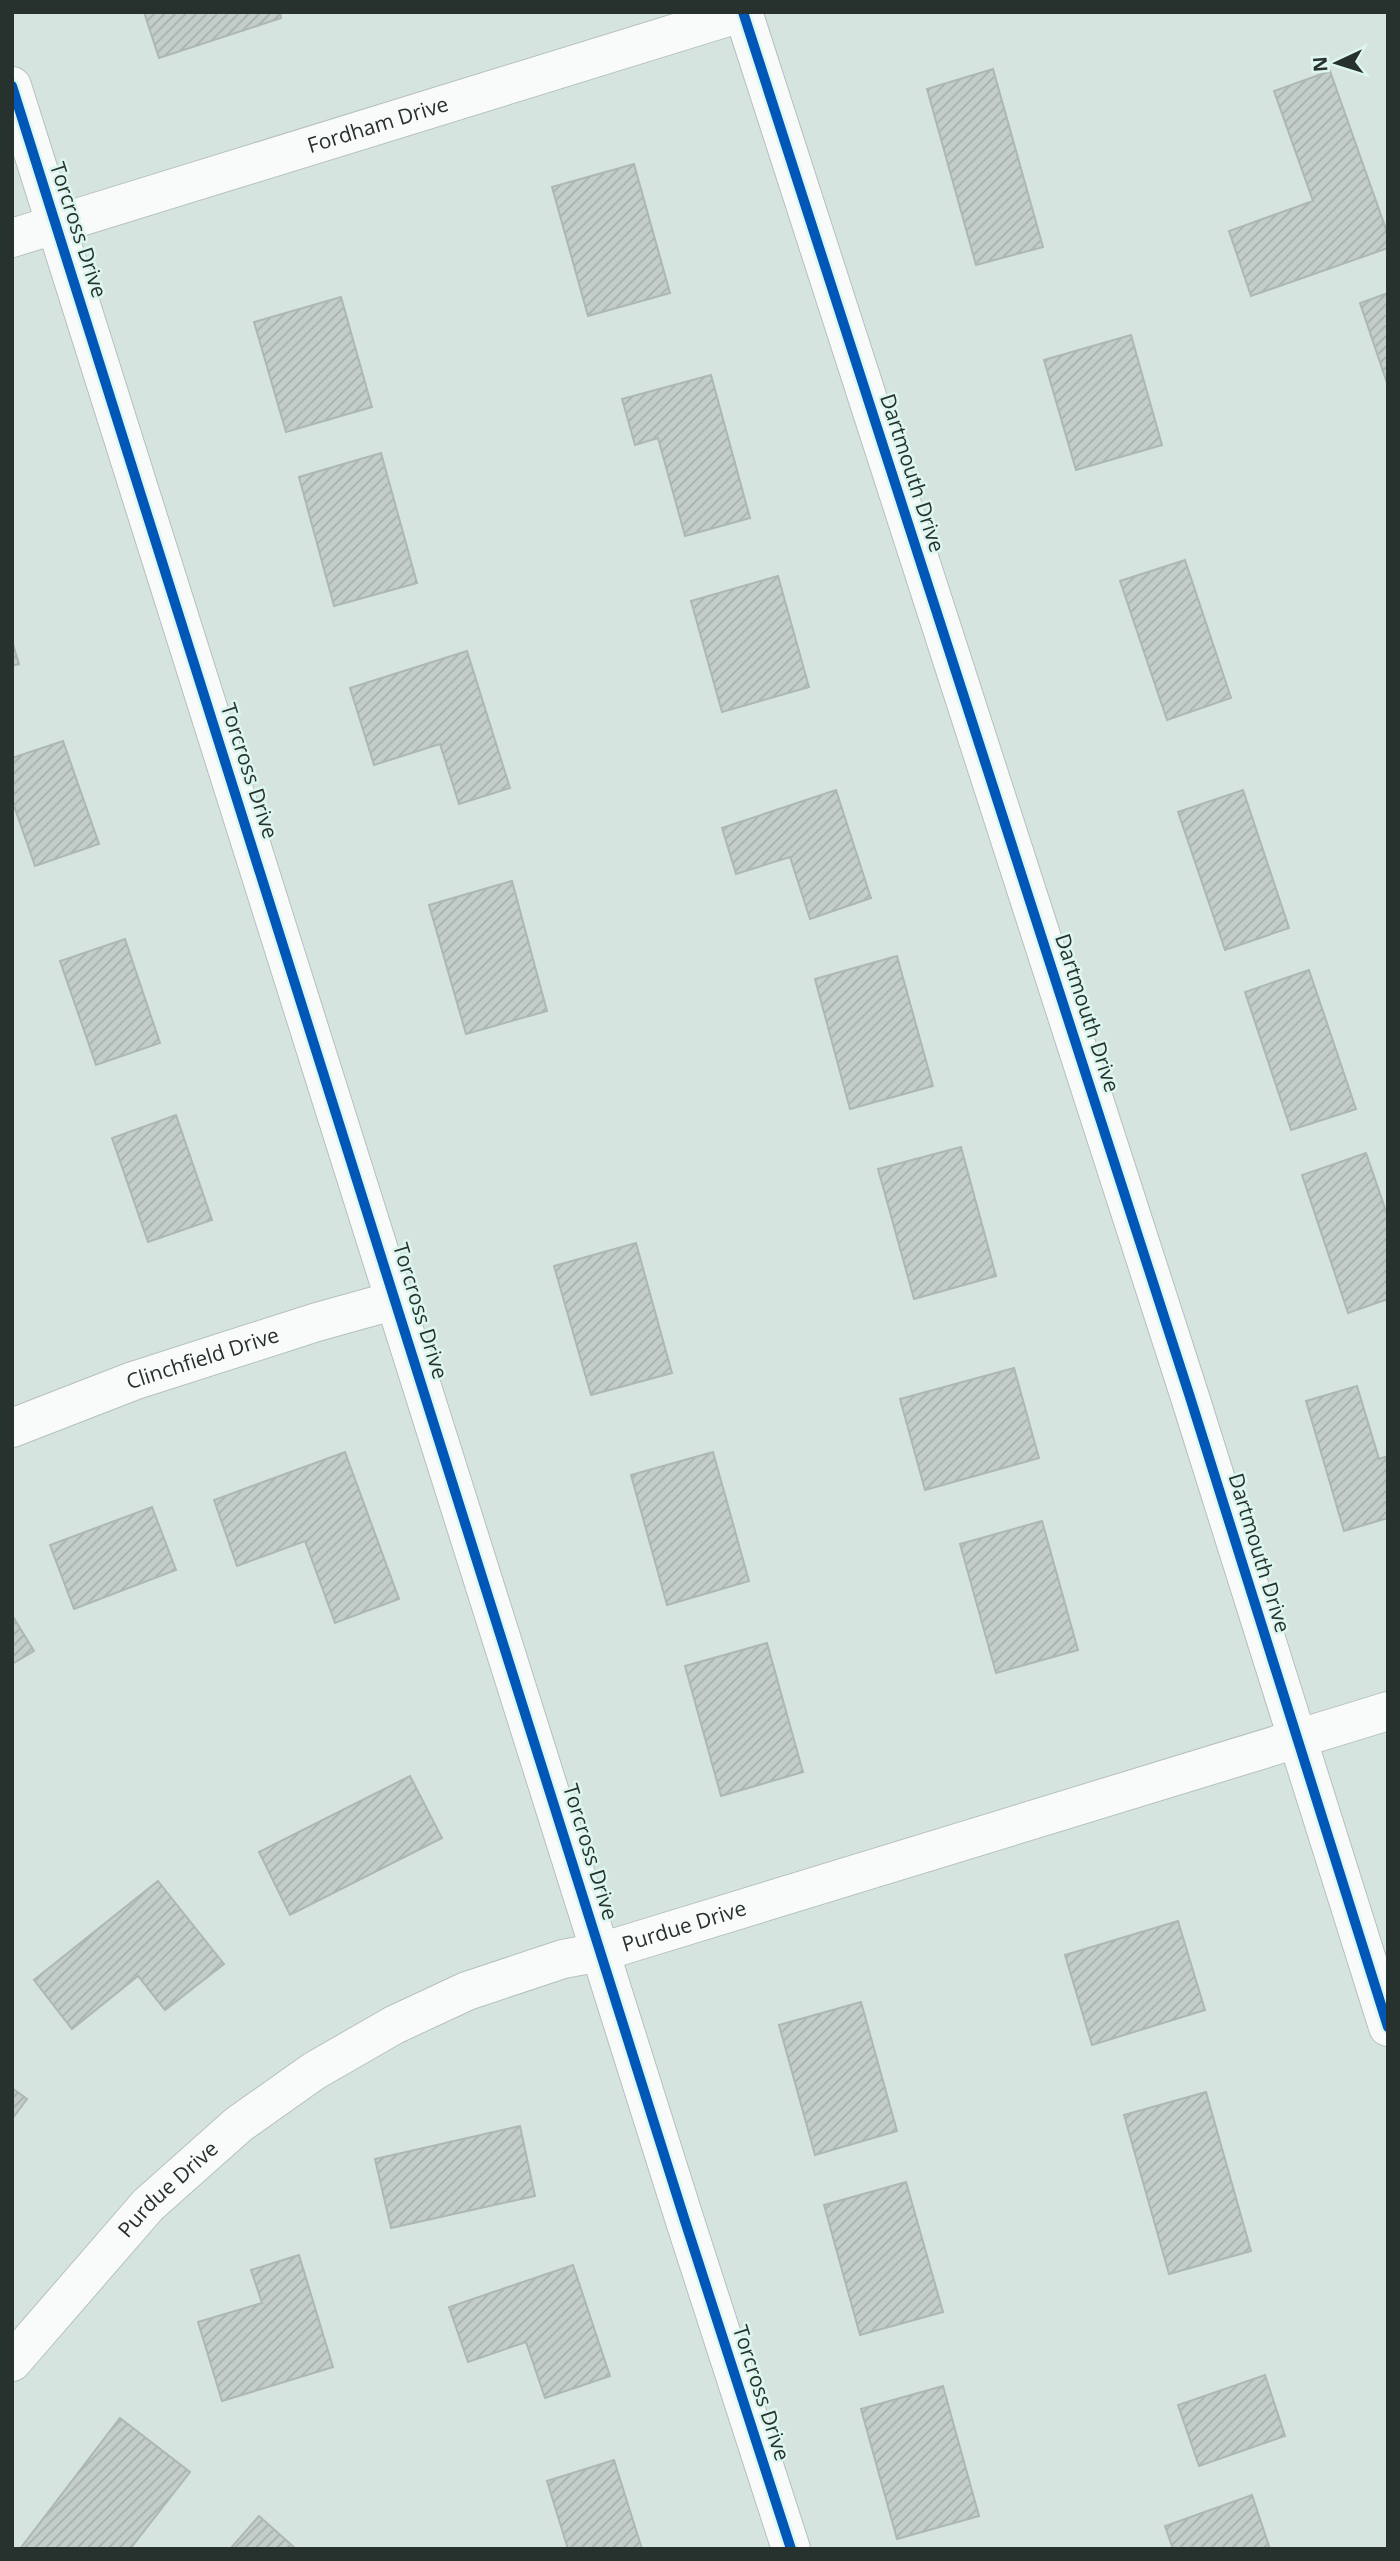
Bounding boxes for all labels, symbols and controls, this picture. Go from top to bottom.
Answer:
north arrow [1302,28,1372,98]
text: N [1307,56,1334,73]
street label: Fordham Drive [304,89,451,159]
street label: Torcross Drive [44,158,114,301]
street label: Dartmouth Drive [874,390,952,556]
street label: Torcross Drive [215,699,285,842]
street label: Dartmouth Drive [1049,930,1127,1096]
street label: Torcross Drive [387,1239,455,1382]
street label: Clinchfield Drive [122,1320,282,1395]
street label: Dartmouth Drive [1222,1470,1297,1636]
street label: Torcross Drive [557,1780,625,1923]
street label: Purdue Drive [618,1893,749,1958]
street label: Purdue Drive [111,2134,224,2243]
street label: Torcross Drive [727,2321,797,2464]

